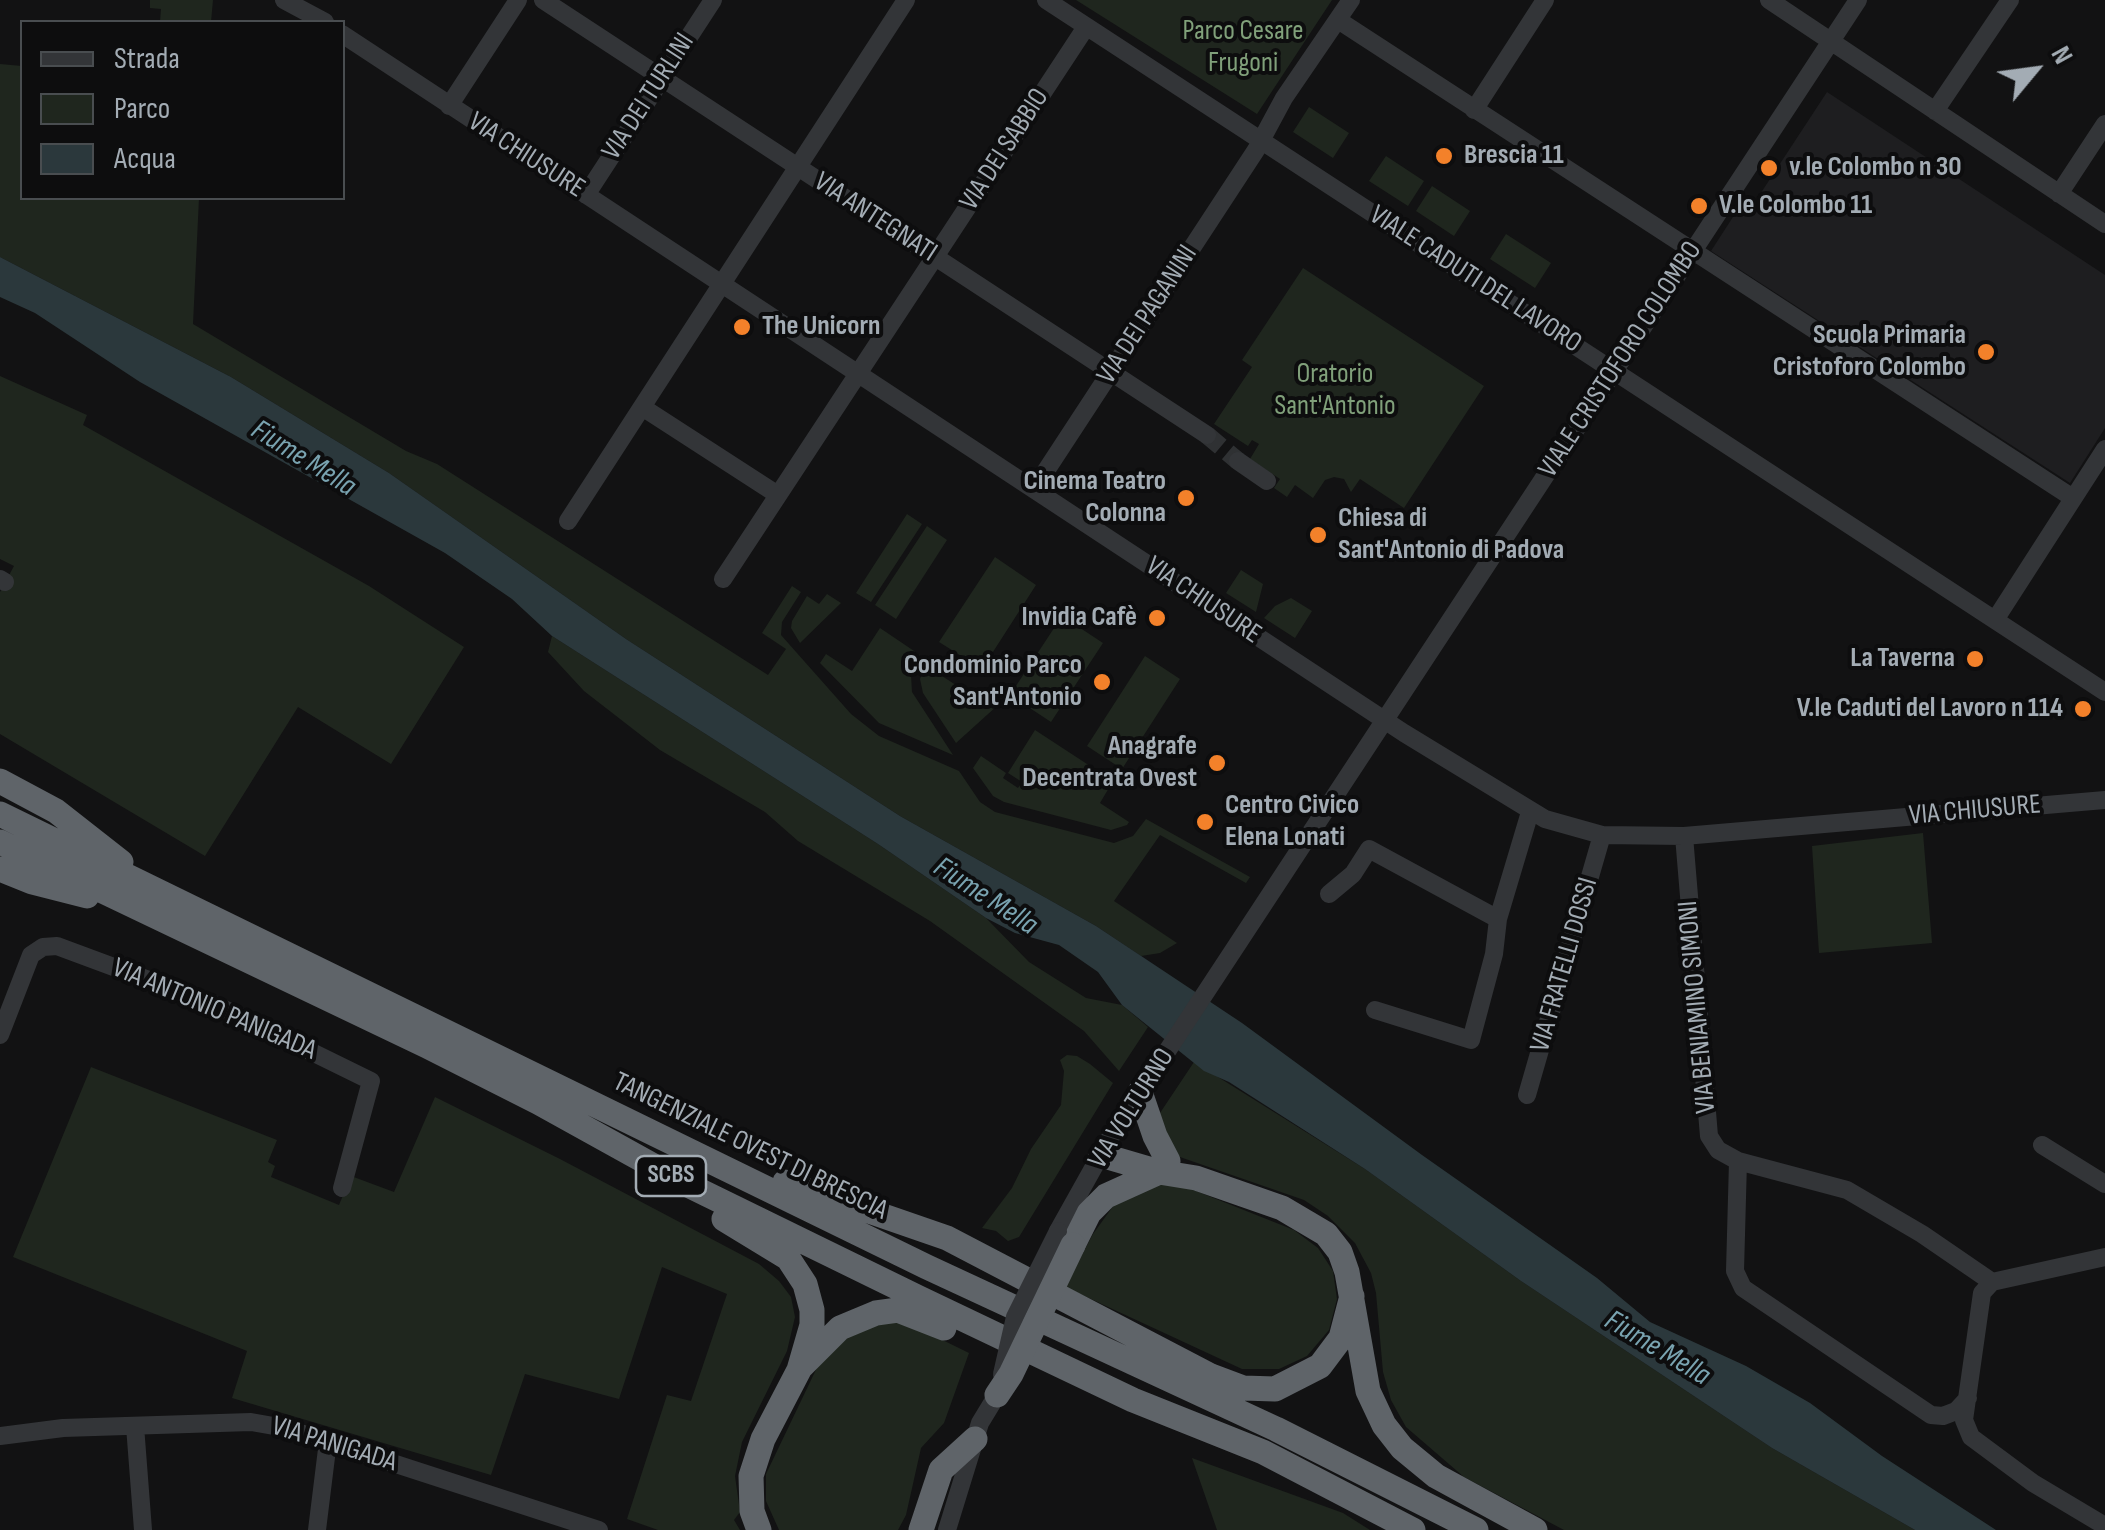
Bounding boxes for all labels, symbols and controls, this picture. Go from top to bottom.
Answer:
park label: Parco Cesare Frugoni [1182,15,1304,81]
legend [20,20,345,200]
north arrow [1985,20,2085,120]
street label: VIA DEI TURLINI [596,27,702,167]
text: Strada [114,41,180,77]
text: N [2044,41,2080,70]
street label: VIA DEI SABBIO [953,83,1057,217]
text: Parco [114,91,170,127]
street label: VIA CHIUSURE [461,106,591,206]
place label: Brescia 11 [1464,139,1564,173]
text: Acqua [114,141,176,177]
marker: Brescia 11 [1433,145,1455,167]
place label: v.le Colombo n 30 [1789,151,1962,185]
marker: v.le Colombo n 30 [1758,157,1780,179]
street label: VIA ANTEGNATI [807,166,943,270]
place label: V.le Colombo 11 [1719,189,1872,223]
marker: V.le Colombo 11 [1688,195,1710,217]
street label: VIALE CADUTI DEL LAVORO [1363,199,1587,361]
street label: VIALE CRISTOFORO COLOMBO [1532,236,1710,484]
street label: VIA DEI PAGANINI [1091,239,1205,391]
place label: The Unicorn [762,310,881,344]
marker: The Unicorn [731,316,753,338]
place label: Scuola Primaria Cristoforo Colombo [1773,319,1966,385]
marker: Scuola Primaria Cristoforo Colombo [1975,341,1997,363]
park label: Oratorio Sant'Antonio [1274,358,1396,424]
water label: Fiume Mella [244,413,362,505]
place label: Cinema Teatro Colonna [1023,465,1166,531]
marker: Cinema Teatro Colonna [1175,487,1197,509]
place label: Chiesa di Sant'Antonio di Padova [1338,502,1564,568]
marker: Chiesa di Sant'Antonio di Padova [1307,524,1329,546]
street label: VIA CHIUSURE [1139,550,1267,652]
place label: Invidia Cafè [1022,601,1137,635]
marker: Invidia Cafè [1146,607,1168,629]
place label: La Taverna [1850,642,1955,676]
marker: La Taverna [1964,648,1986,670]
place label: Condominio Parco Sant'Antonio [904,649,1082,715]
marker: Condominio Parco Sant'Antonio [1091,671,1113,693]
place label: V.le Caduti del Lavoro n 114 [1797,692,2063,726]
marker: V.le Caduti del Lavoro n 114 [2072,698,2094,720]
place label: Anagrafe Decentrata Ovest [1022,730,1197,796]
marker: Anagrafe Decentrata Ovest [1206,752,1228,774]
street label: VIA CHIUSURE [1908,788,2042,834]
place label: Centro Civico Elena Lonati [1225,789,1359,855]
marker: Centro Civico Elena Lonati [1194,811,1216,833]
water label: Fiume Mella [926,850,1044,944]
street label: VIA FRATELLI DOSSI [1524,874,1606,1056]
street label: VIA BENIAMINO SIMONI [1672,899,1724,1115]
street label: VIA ANTONIO PANIGADA [107,952,321,1068]
street label: VIA VOLTURNO [1082,1043,1182,1175]
street label: TANGENZIALE OVEST DI BRESCIA [607,1066,893,1228]
road number: SCBS [636,1156,706,1196]
water label: Fiume Mella [1598,1303,1716,1395]
street label: VIA PANIGADA [267,1410,401,1480]

